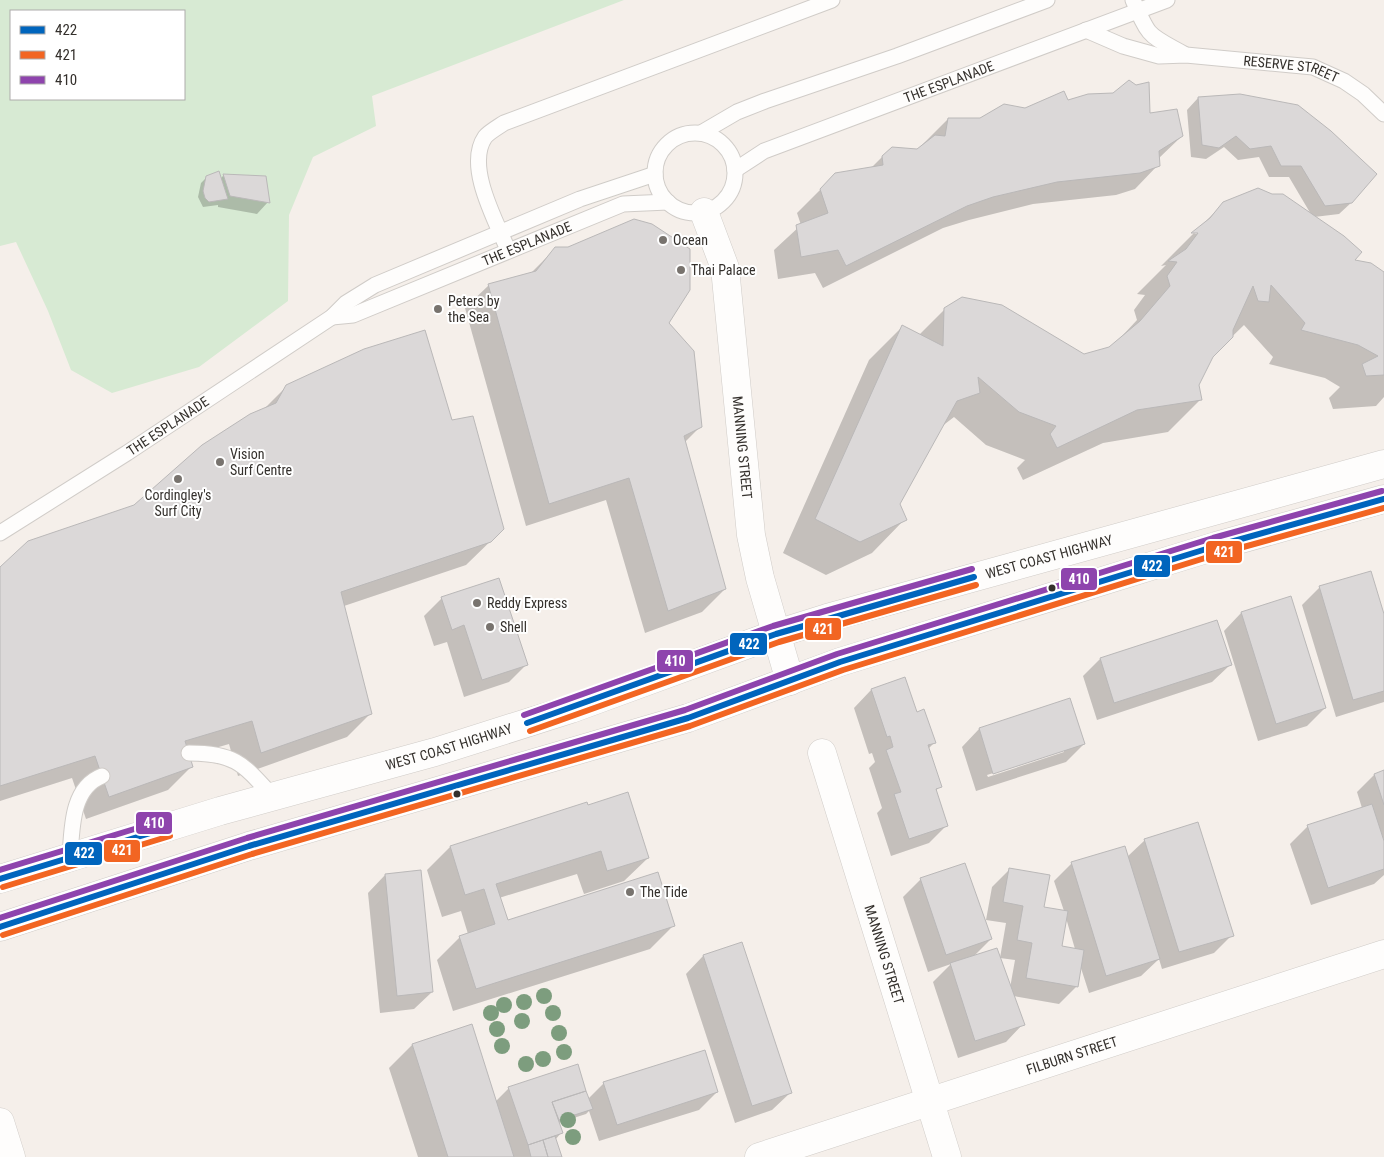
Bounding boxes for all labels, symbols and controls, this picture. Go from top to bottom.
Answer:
legend [10,10,185,100]
text: 422 [55,21,77,39]
text: 421 [55,46,77,64]
street label: RESERVE STREET [1243,52,1341,86]
street label: THE ESPLANADE [902,58,996,106]
text: 410 [55,71,77,89]
street label: THE ESPLANADE [480,218,574,269]
place label: Ocean [673,232,708,248]
marker: Ocean [657,234,669,246]
place label: Thai Palace [691,262,756,278]
marker: Thai Palace [675,264,687,276]
place label: Peters by the Sea [448,293,500,325]
marker: Peters by the Sea [432,303,444,315]
street label: THE ESPLANADE [124,393,212,459]
street label: MANNING STREET [729,395,755,499]
place label: Vision Surf Centre [230,446,293,478]
marker: Vision Surf Centre [214,456,226,468]
marker: Cordingley's Surf City [172,473,184,485]
place label: Cordingley's Surf City [145,487,211,519]
street label: WEST COAST HIGHWAY [984,531,1115,582]
line badge: 421 [1205,540,1243,564]
text: 421 [1213,544,1235,560]
line badge: 422 [1133,554,1171,578]
text: 422 [1141,558,1163,574]
line badge: 410 [1060,567,1098,591]
text: 410 [1068,571,1090,587]
unlabelled marker [1047,583,1057,593]
place label: Reddy Express [487,595,567,611]
marker: Reddy Express [471,597,483,609]
line badge: 421 [804,617,842,641]
place label: Shell [500,619,527,635]
marker: Shell [484,621,496,633]
text: 421 [812,621,834,637]
line badge: 422 [729,632,768,656]
text: 422 [738,636,760,652]
line badge: 410 [656,649,694,673]
text: 410 [664,653,686,669]
street label: WEST COAST HIGHWAY [384,720,515,773]
unlabelled marker [452,789,462,799]
line badge: 410 [135,811,173,835]
text: 410 [143,815,165,831]
line badge: 421 [103,839,141,863]
line badge: 422 [64,841,103,866]
text: 421 [111,842,133,858]
text: 422 [73,845,95,861]
place label: The Tide [640,884,688,900]
marker: The Tide [624,886,636,898]
street label: MANNING STREET [861,903,907,1006]
street label: FILBURN STREET [1024,1033,1120,1078]

